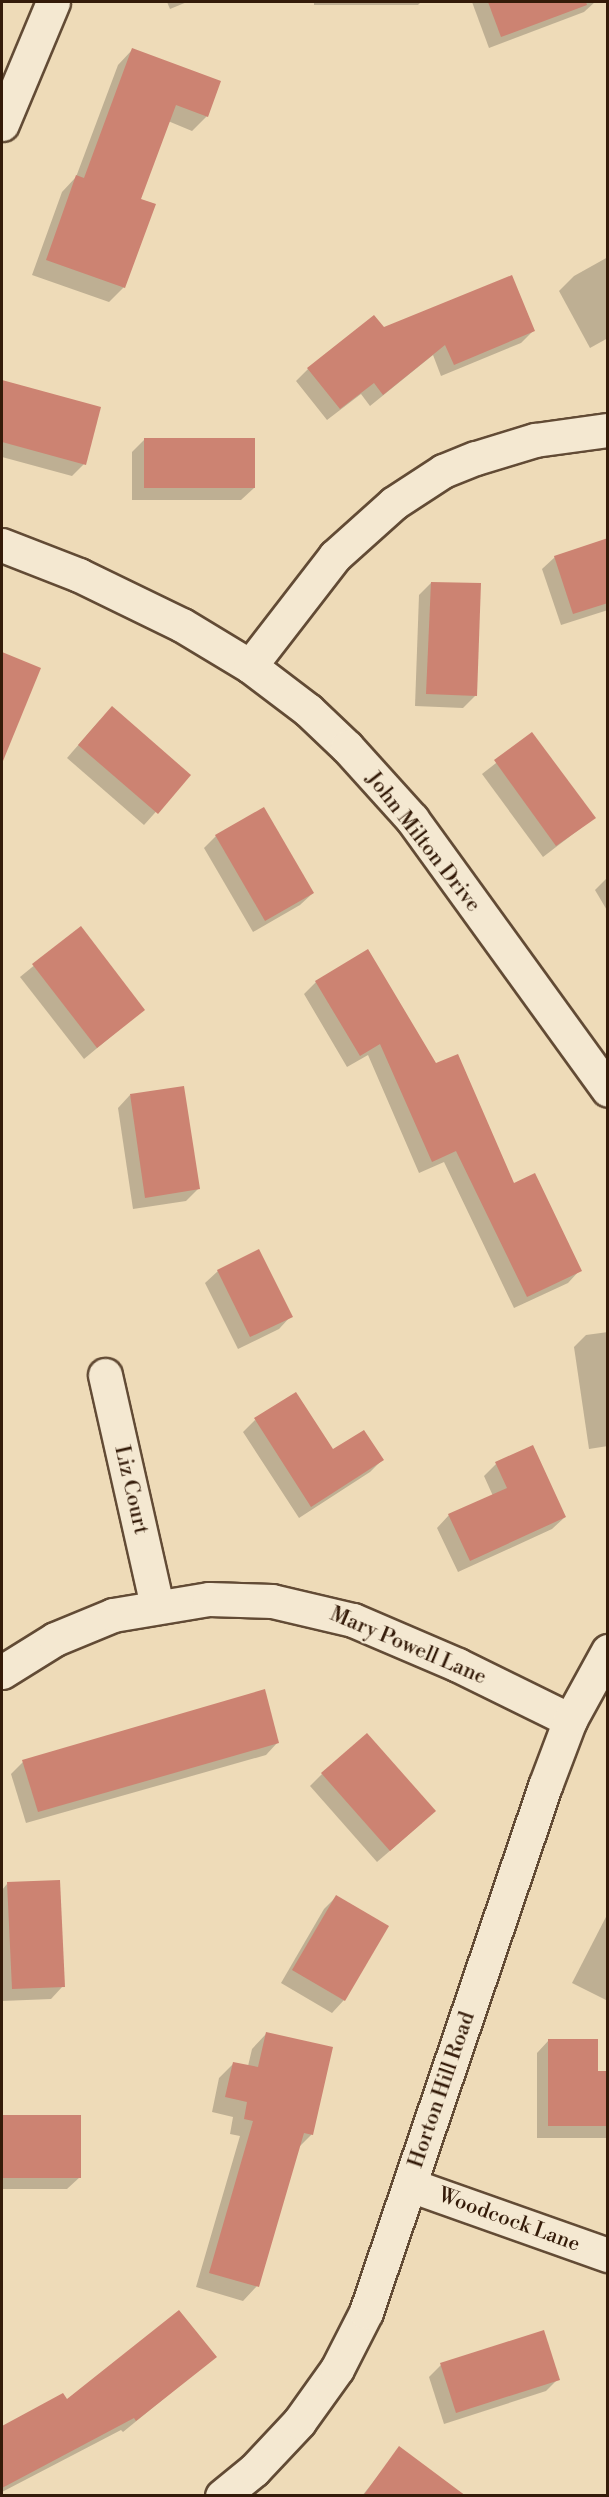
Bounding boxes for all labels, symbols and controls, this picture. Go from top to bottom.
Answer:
street label: John Milton Drive [360,767,486,917]
street label: Liz Court [109,1443,153,1537]
street label: Mary Powell Lane [326,1602,490,1690]
street label: Horton Hill Road [404,2009,480,2171]
street label: Woodcock Lane [435,2183,583,2257]

